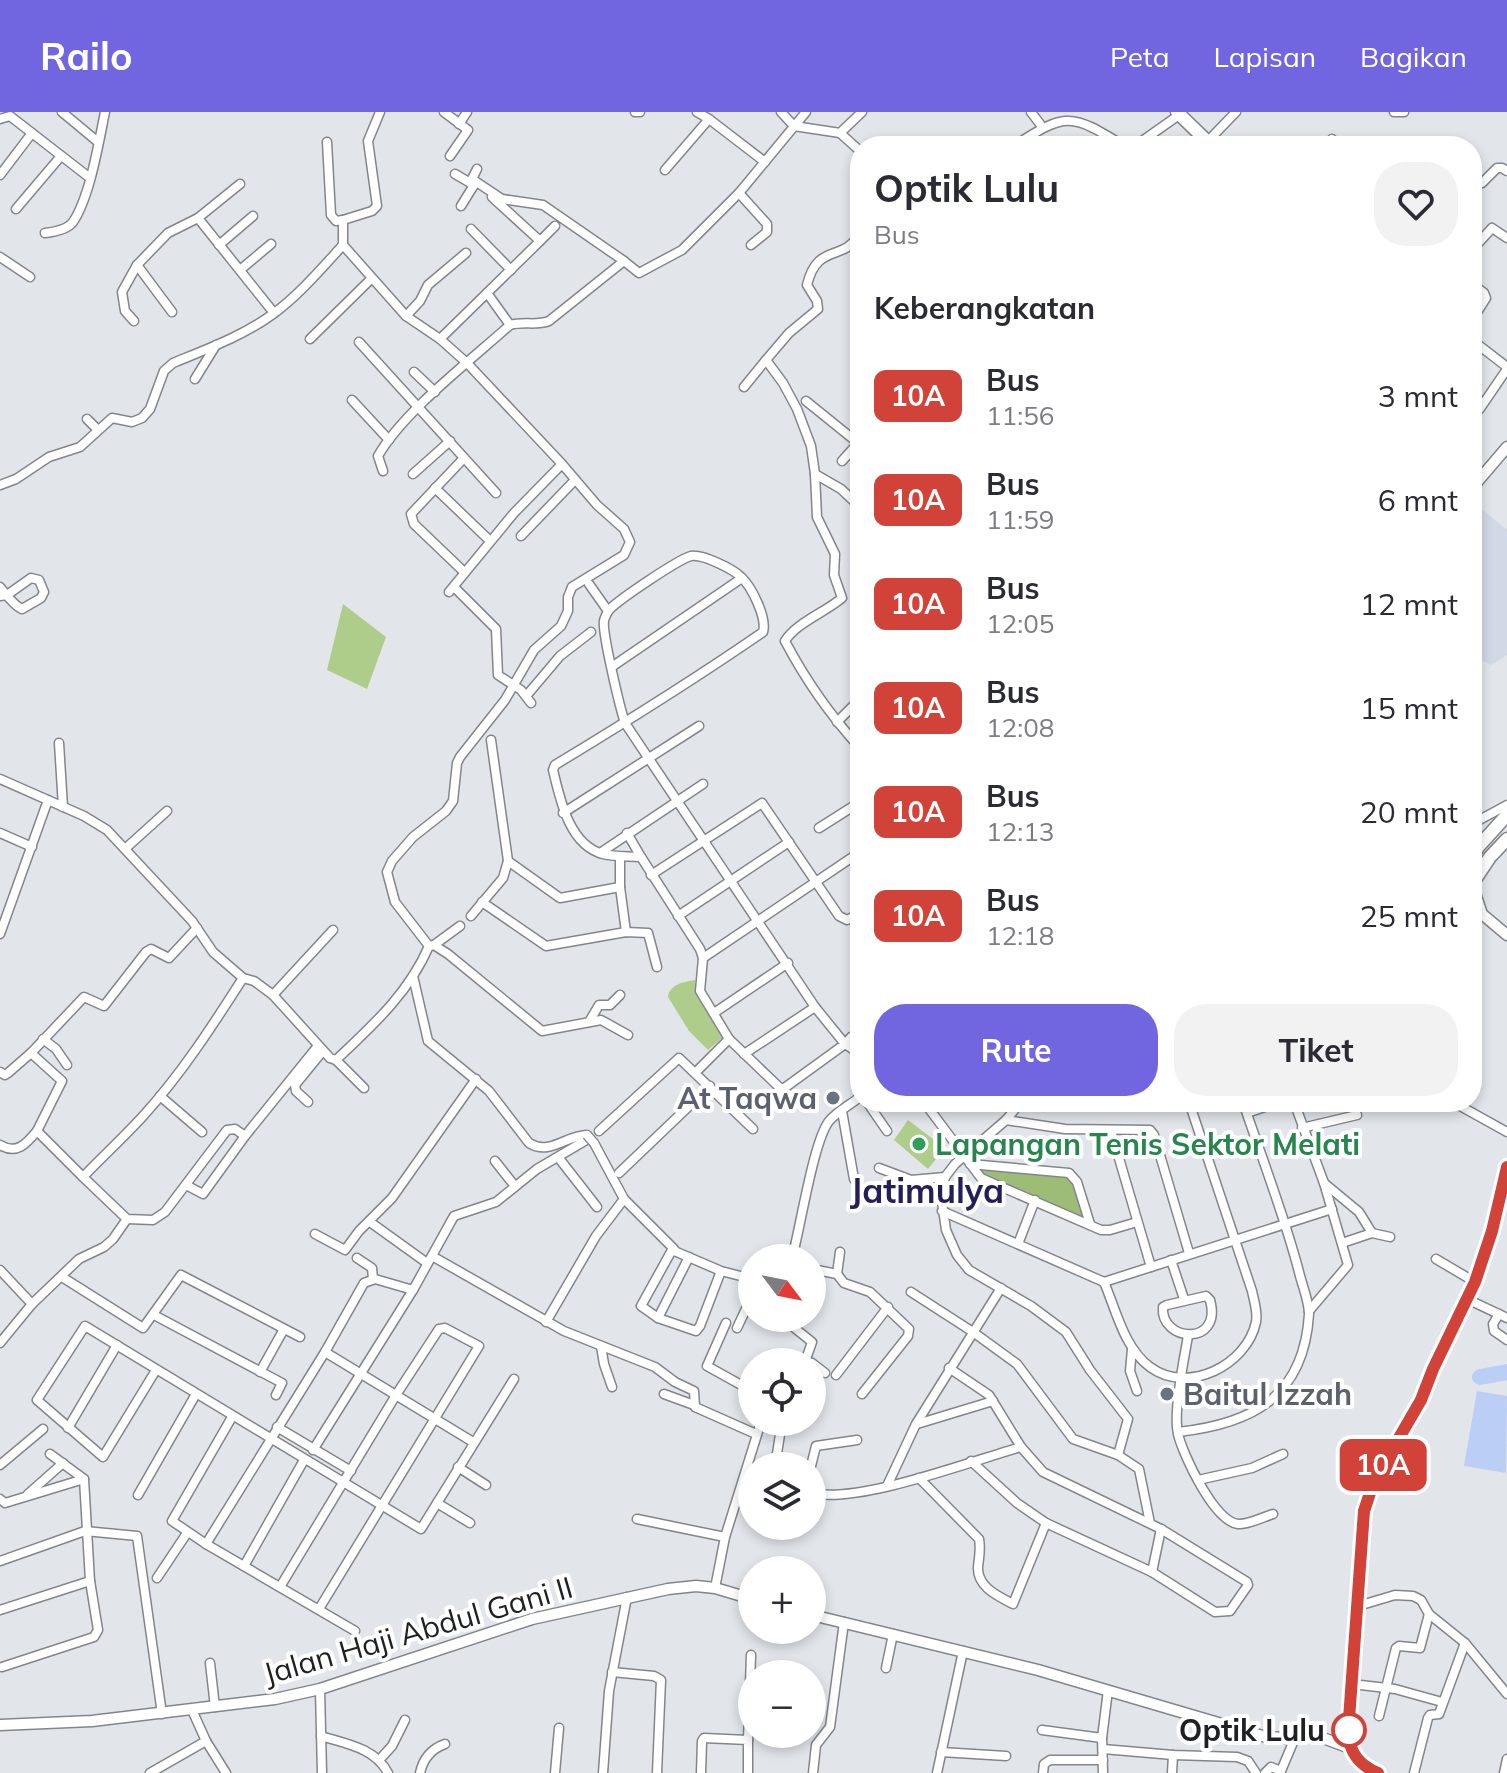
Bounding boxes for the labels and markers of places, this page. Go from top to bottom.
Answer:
place label: At Taqwa [677,1079,817,1117]
marker: At Taqwa [824,1089,842,1107]
place label: Lapangan Tenis Sektor Melati [935,1125,1360,1163]
marker: Lapangan Tenis Sektor Melati [910,1135,928,1153]
place label: Baitul Izzah [1183,1375,1352,1413]
marker: Baitul Izzah [1158,1385,1176,1403]
place label: Optik Lulu [1179,1711,1325,1749]
marker: Optik Lulu [1332,1713,1366,1747]

